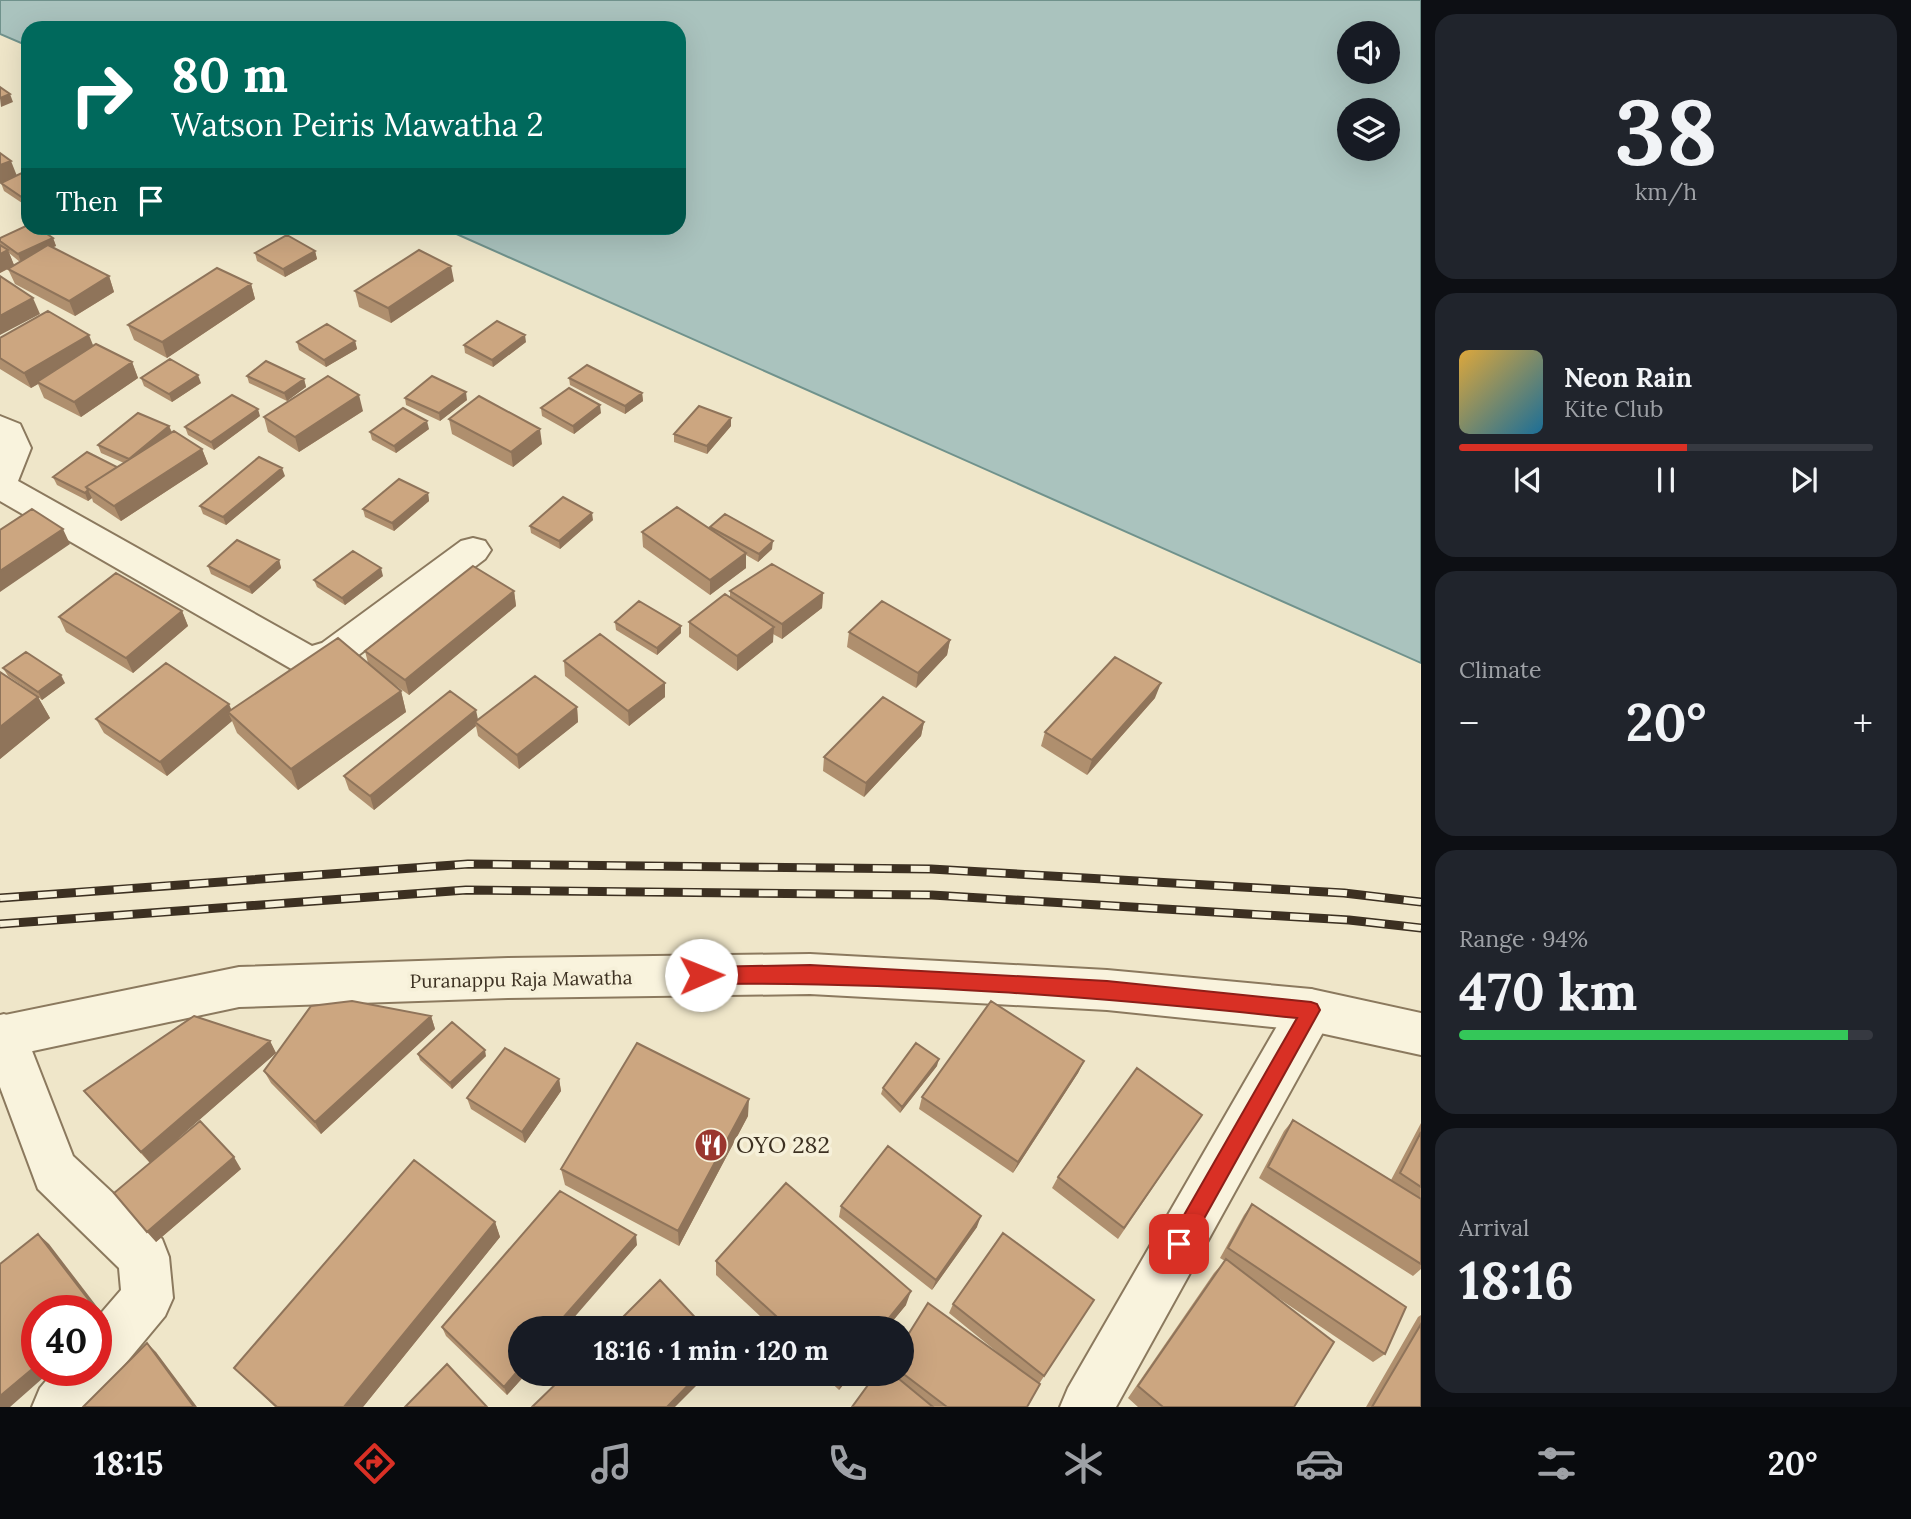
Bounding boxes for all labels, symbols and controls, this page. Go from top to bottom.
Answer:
map controls [1337,21,1400,161]
button: sound [1337,21,1400,84]
text: 80 m [171,43,288,105]
icon: right [56,49,147,140]
text: 38 [1614,73,1718,190]
button: layers [1337,98,1400,161]
text: Watson Peiris Mawatha 2 [171,104,544,145]
text: km/h [1635,177,1697,206]
icon: arrive [132,182,170,220]
text: Then [56,185,118,218]
text: Neon Rain [1564,361,1692,394]
text: Kite Club [1564,394,1663,423]
icon: previous [1509,461,1547,499]
icon: pause [1647,461,1685,499]
icon: next [1785,461,1823,499]
text: Climate [1459,655,1541,684]
text: 20° [1626,689,1706,755]
text: − [1459,699,1479,747]
text: + [1853,699,1873,747]
text: Range · 94% [1459,924,1588,953]
position arrow [664,938,738,1012]
text: 470 km [1459,958,1637,1024]
street label: Puranappu Raja Mawatha [409,965,633,993]
restaurant icon: OYO 282 [692,1126,730,1164]
place label: OYO 282 [736,1130,830,1159]
text: Arrival [1459,1213,1529,1242]
pin [1149,1214,1209,1274]
icon: arrive [1160,1225,1198,1263]
text: 18:16 [1459,1247,1574,1313]
speed limit sign: 40 [21,1295,112,1386]
text: 18:16 · 1 min · 120 m [594,1334,828,1367]
icon: directions [350,1439,399,1488]
icon: music [587,1439,636,1488]
icon: phone [823,1439,872,1488]
icon: climate [1059,1439,1108,1488]
icon: car [1295,1439,1344,1488]
icon: filters [1532,1439,1581,1488]
text: 18:15 [94,1443,163,1484]
text: 20° [1768,1443,1817,1484]

